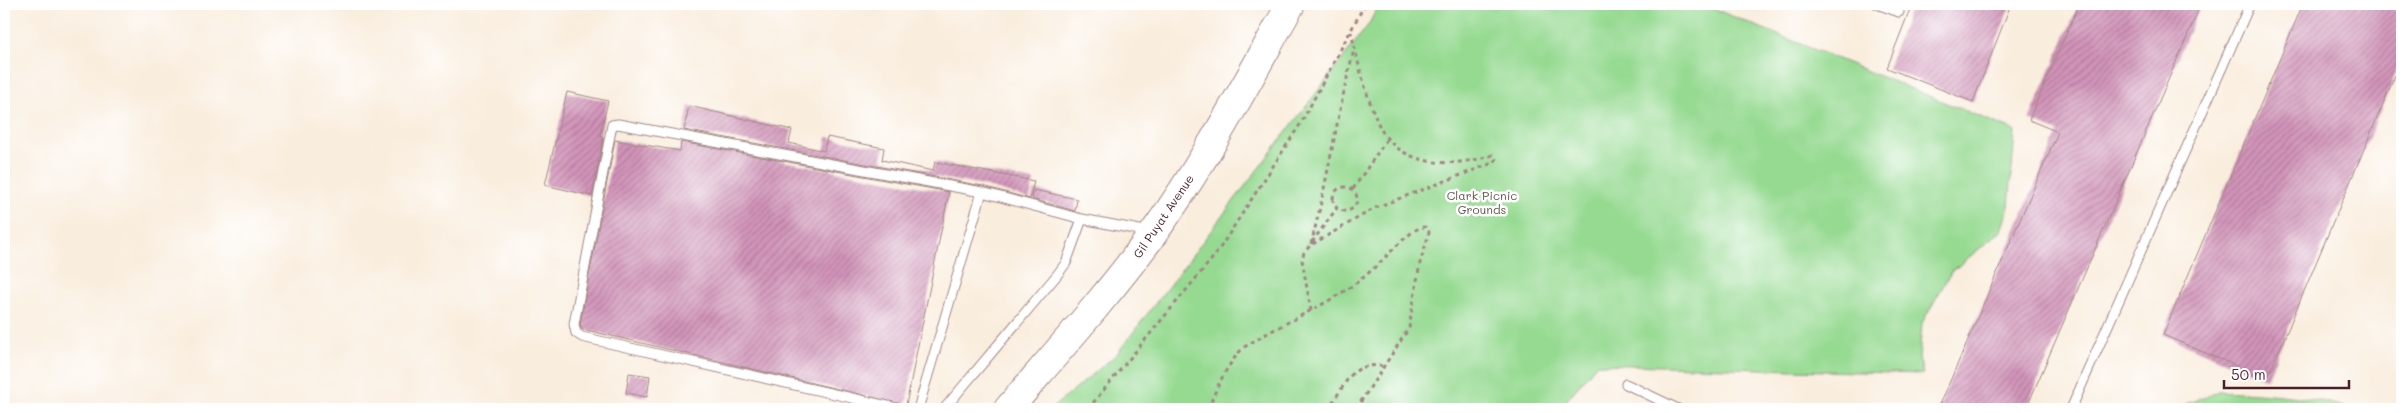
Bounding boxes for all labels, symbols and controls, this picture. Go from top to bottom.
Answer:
street label: Gil Puyat Avenue [1129,171,1197,261]
park label: Clark Picnic Grounds [1447,187,1517,217]
scale bar [2224,358,2348,390]
text: 50 m [2231,364,2266,384]

